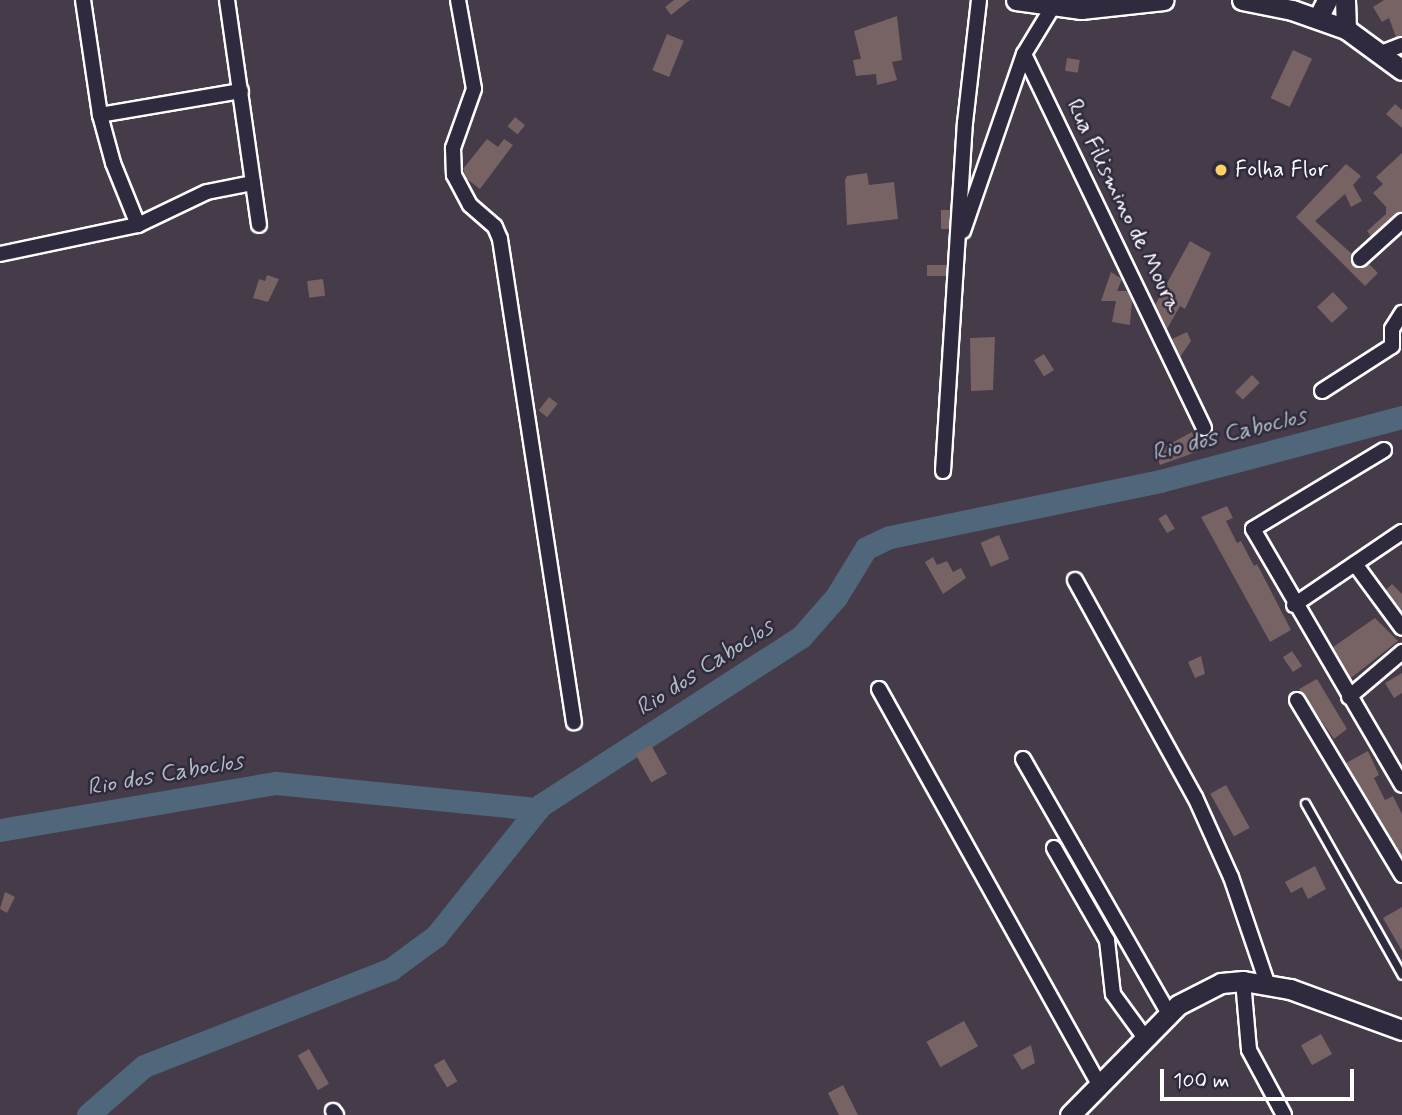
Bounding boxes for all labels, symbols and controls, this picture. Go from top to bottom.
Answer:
street label: Rua Filismino de Moura [1060,96,1186,316]
place label: Folha Flor [1235,156,1329,184]
marker: Folha Flor [1213,162,1229,178]
water label: Rio dos Caboclos [1147,401,1311,469]
water label: Rio dos Caboclos [629,612,781,724]
water label: Rio dos Caboclos [82,747,248,803]
scale bar [1164,1056,1358,1100]
text: 100 m [1173,1067,1229,1095]

